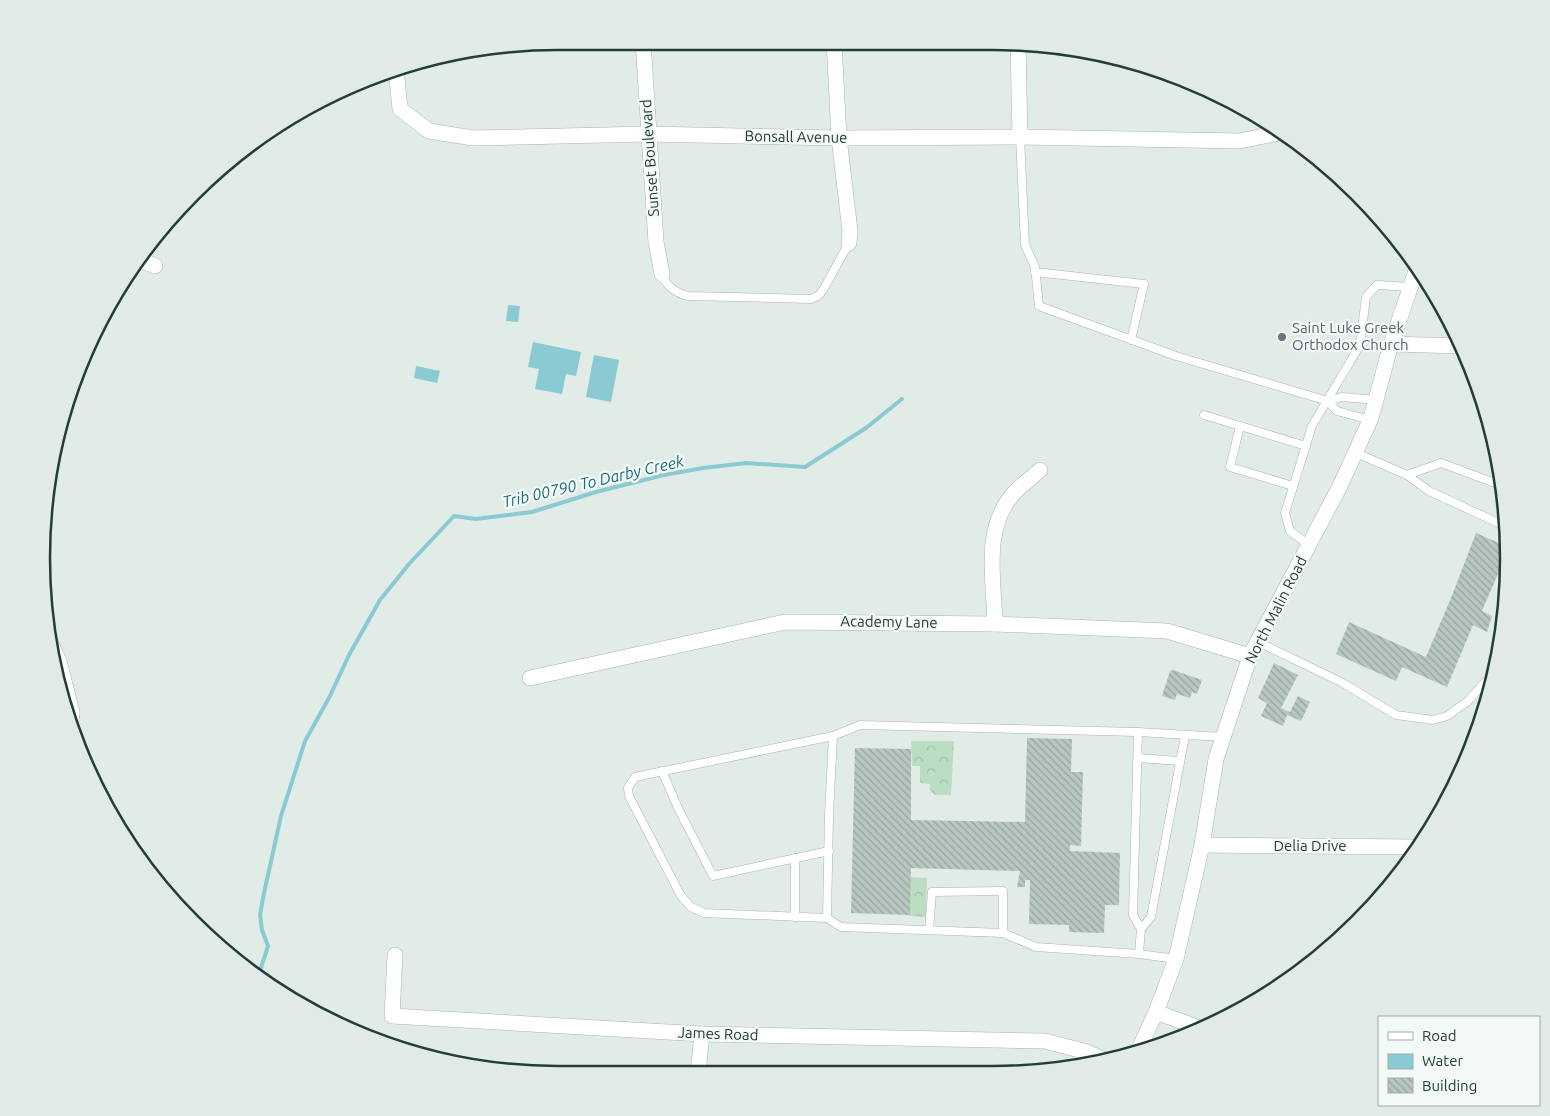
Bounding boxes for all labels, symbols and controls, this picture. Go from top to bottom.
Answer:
street label: Sunset Boulevard [637,99,662,217]
street label: Bonsall Avenue [744,127,848,146]
place label: Saint Luke Greek Orthodox Church [1292,319,1409,353]
marker: Saint Luke Greek Orthodox Church [1276,331,1288,343]
water label: Trib 00790 To Darby Creek [501,451,686,511]
street label: North Malin Road [1241,553,1310,666]
street label: Academy Lane [840,612,938,631]
street label: Delia Drive [1273,837,1347,854]
legend [1378,1016,1540,1106]
street label: James Road [677,1024,759,1043]
text: Road [1422,1027,1457,1044]
text: Water [1422,1052,1463,1069]
text: Building [1422,1077,1477,1094]

